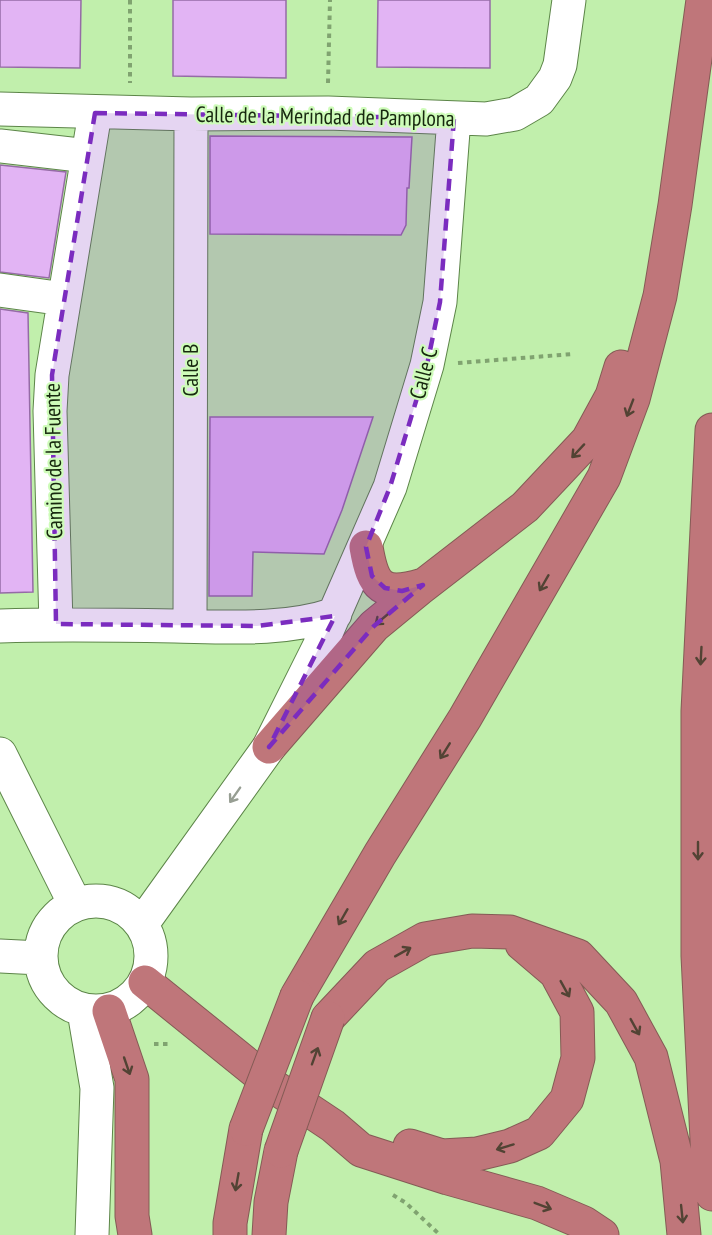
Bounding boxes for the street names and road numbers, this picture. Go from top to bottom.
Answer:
street label: Calle de la Merindad de Pamplona [195,100,455,132]
street label: Calle B [176,344,204,396]
street label: Calle C [403,344,443,402]
street label: Camino de la Fuente [38,383,68,539]

